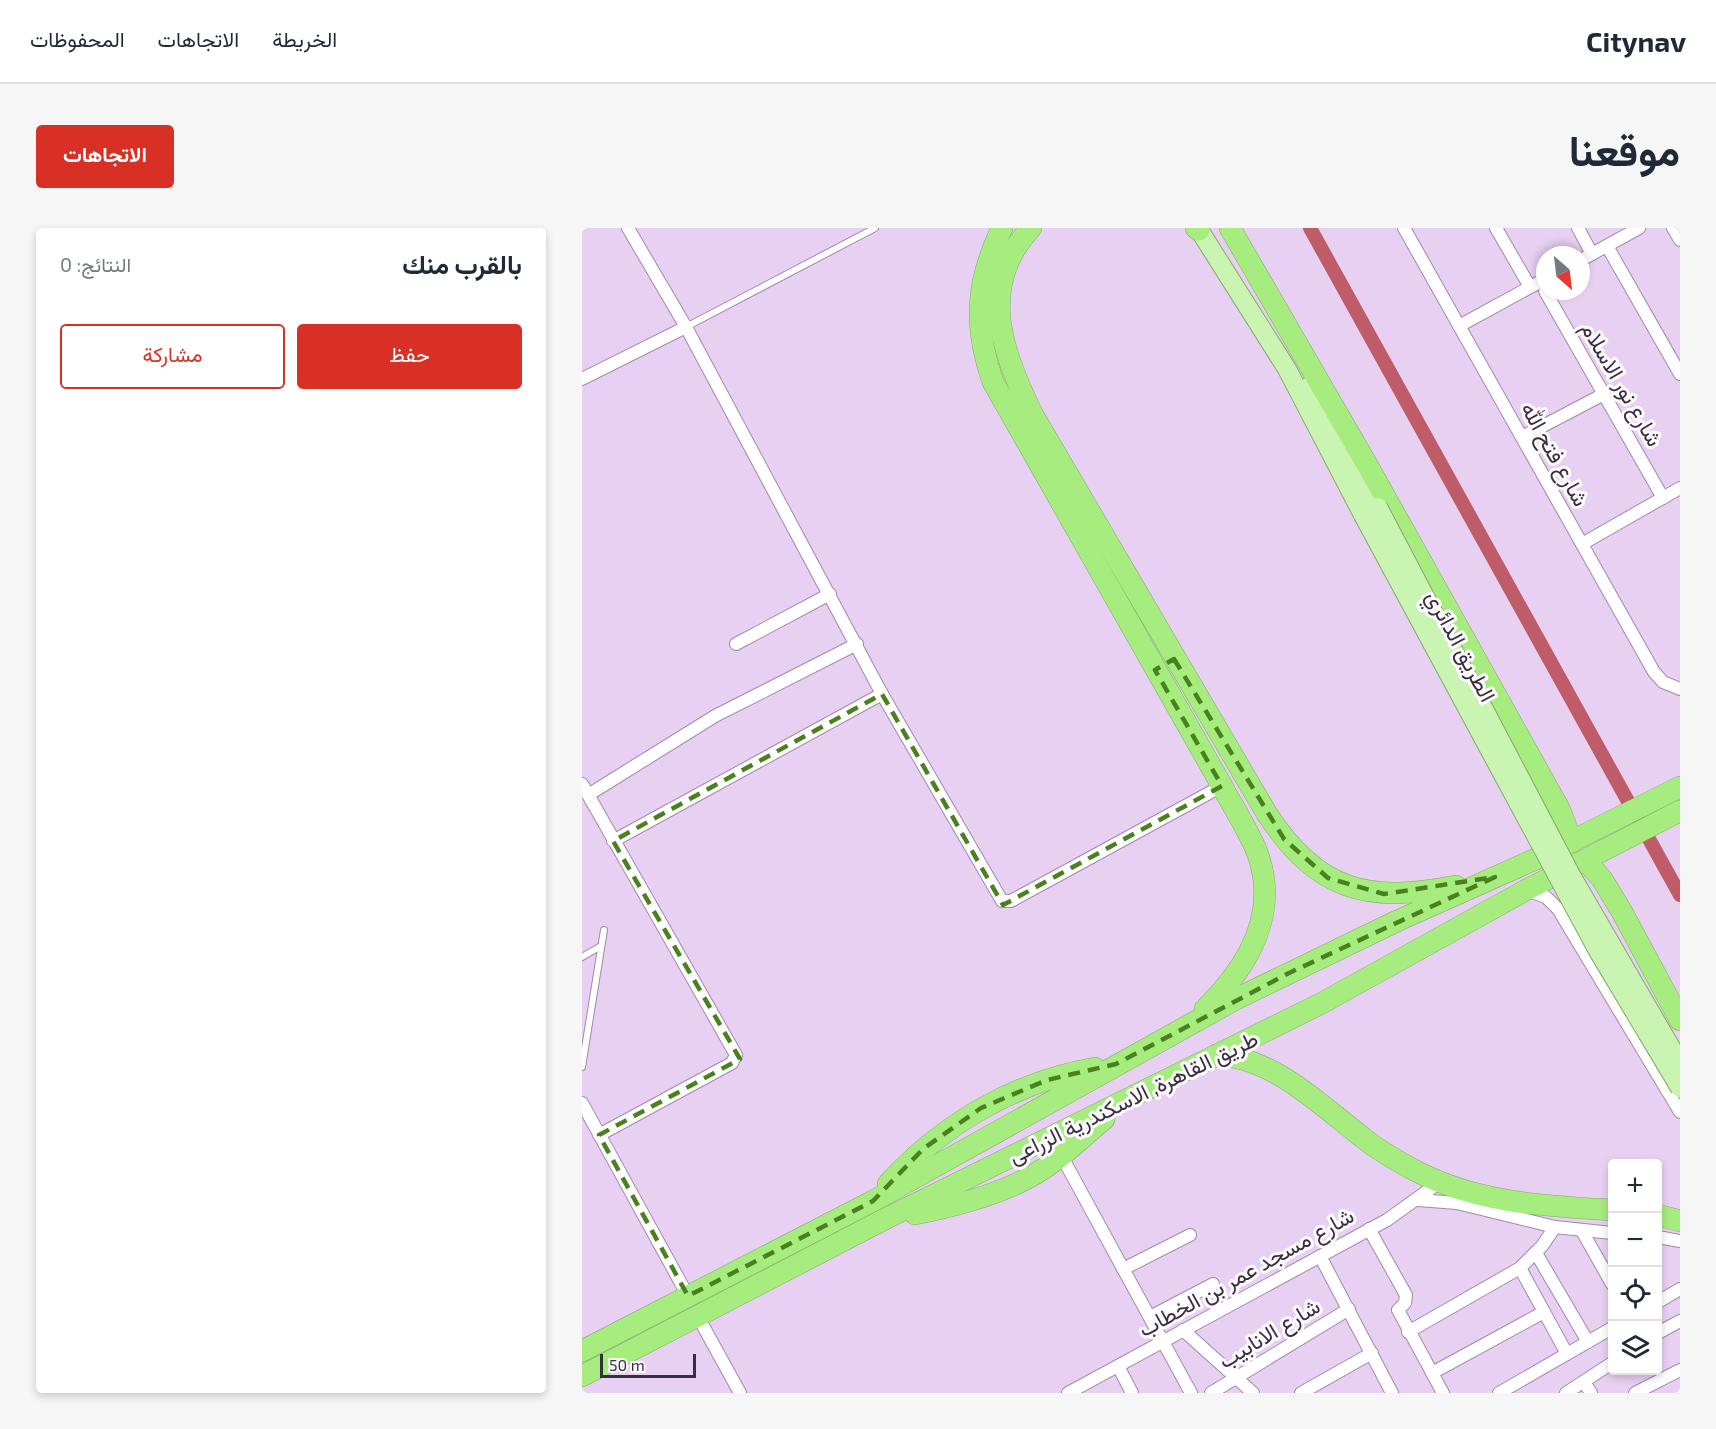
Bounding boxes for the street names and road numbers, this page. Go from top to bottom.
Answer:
street label: شارع نور الاسلام [1574,317,1669,452]
street label: شارع فتح الله [1514,397,1595,511]
street label: الطريق الدائري [1415,585,1502,709]
street label: طريق القاهرة, الاسكندرية الزراعى [1004,1024,1262,1170]
street label: شارع مسجد عمر بن الخطاب [1133,1201,1359,1344]
street label: شارع الانابيب [1213,1292,1325,1375]

